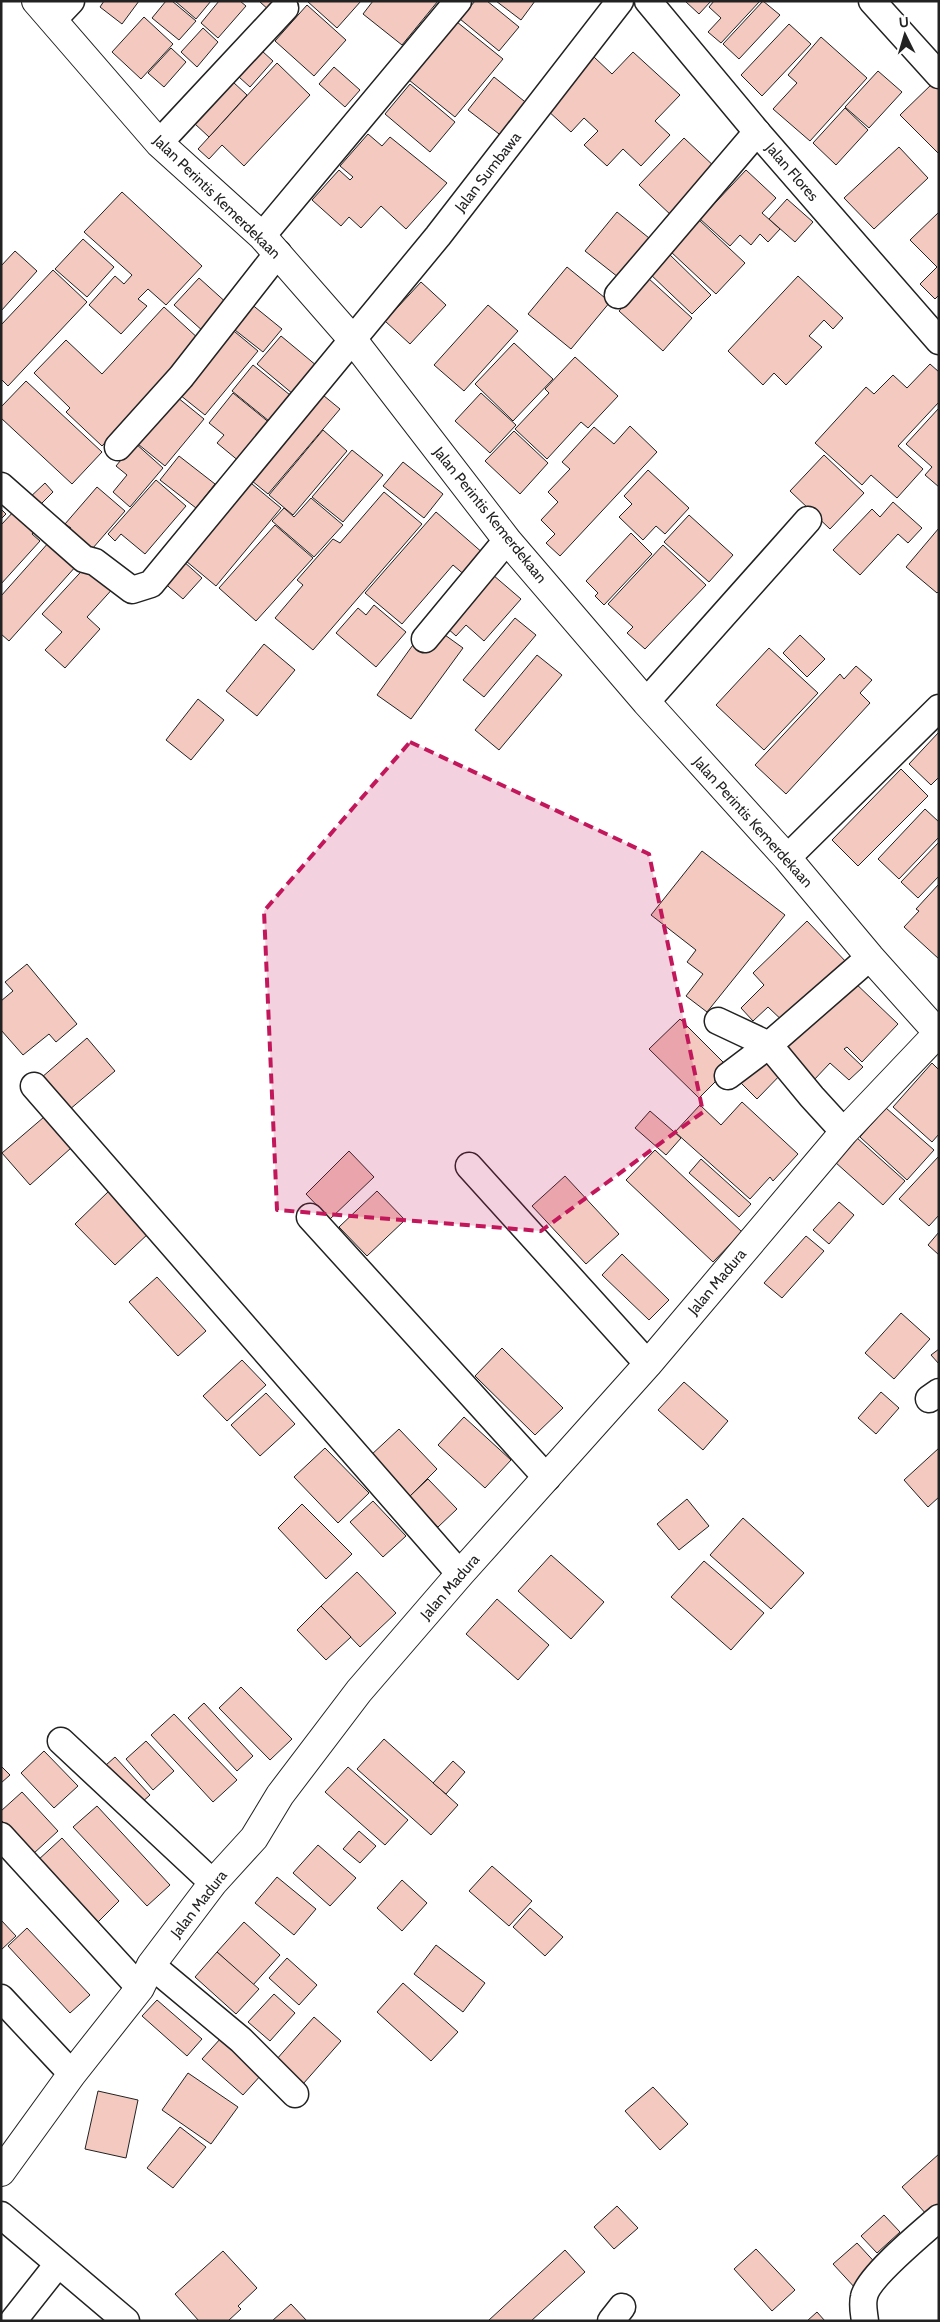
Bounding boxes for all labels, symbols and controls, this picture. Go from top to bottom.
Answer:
north arrow [880,10,930,60]
text: U [898,13,910,31]
street label: Jalan Sumbawa [451,128,525,216]
street label: Jalan Perintis Kemerdekaan [149,131,284,262]
street label: Jalan Flores [761,138,822,205]
street label: Jalan Perintis Kemerdekaan [429,443,550,587]
street label: Jalan Perintis Kemerdekaan [689,752,817,891]
street label: Jalan Madura [684,1245,750,1319]
street label: Jalan Madura [416,1550,484,1624]
street label: Jalan Madura [166,1866,231,1942]

